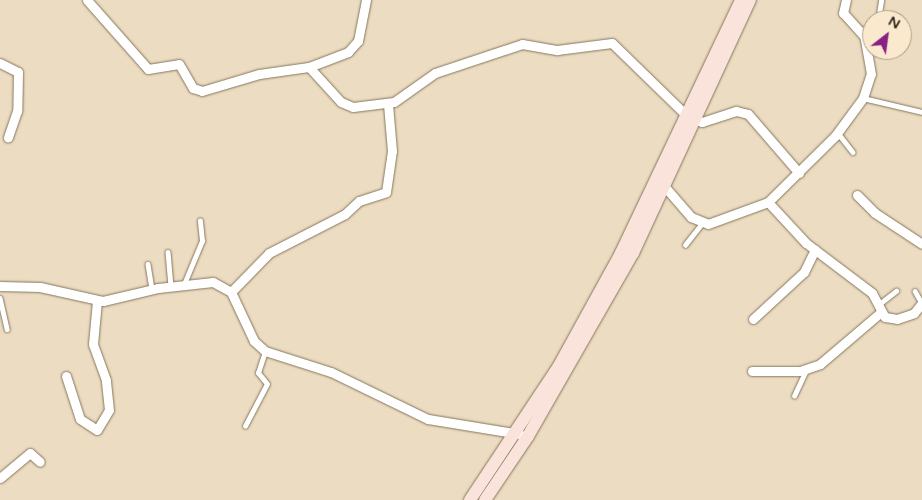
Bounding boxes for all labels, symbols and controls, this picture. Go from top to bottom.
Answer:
north arrow [862,10,912,60]
text: N [885,12,903,33]

